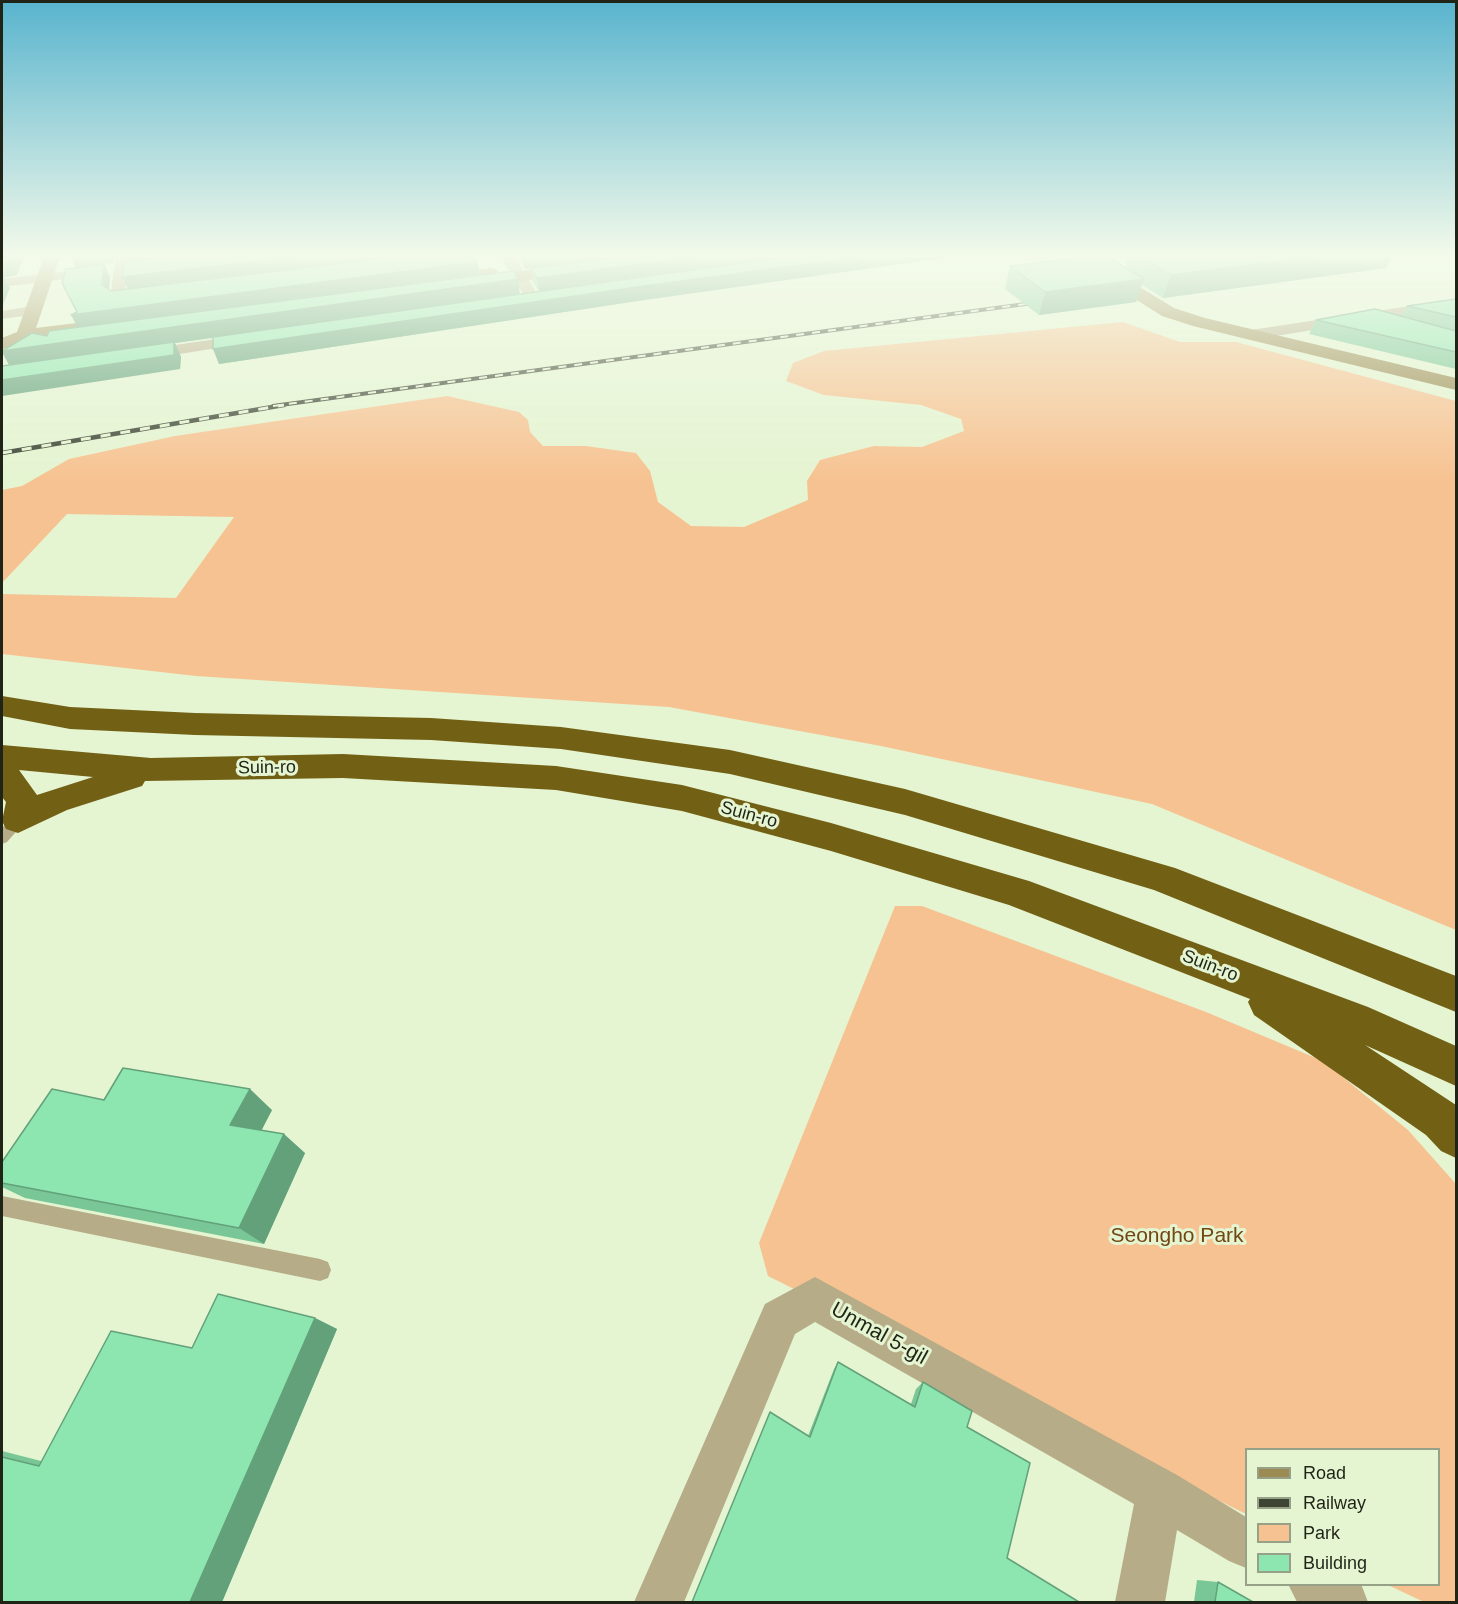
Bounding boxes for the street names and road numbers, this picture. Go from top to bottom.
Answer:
street label: Suin-ro [238,757,296,779]
street label: Suin-ro [718,797,780,833]
street label: Suin-ro [1179,946,1241,986]
street label: Unmal 5-gil [826,1297,932,1371]

